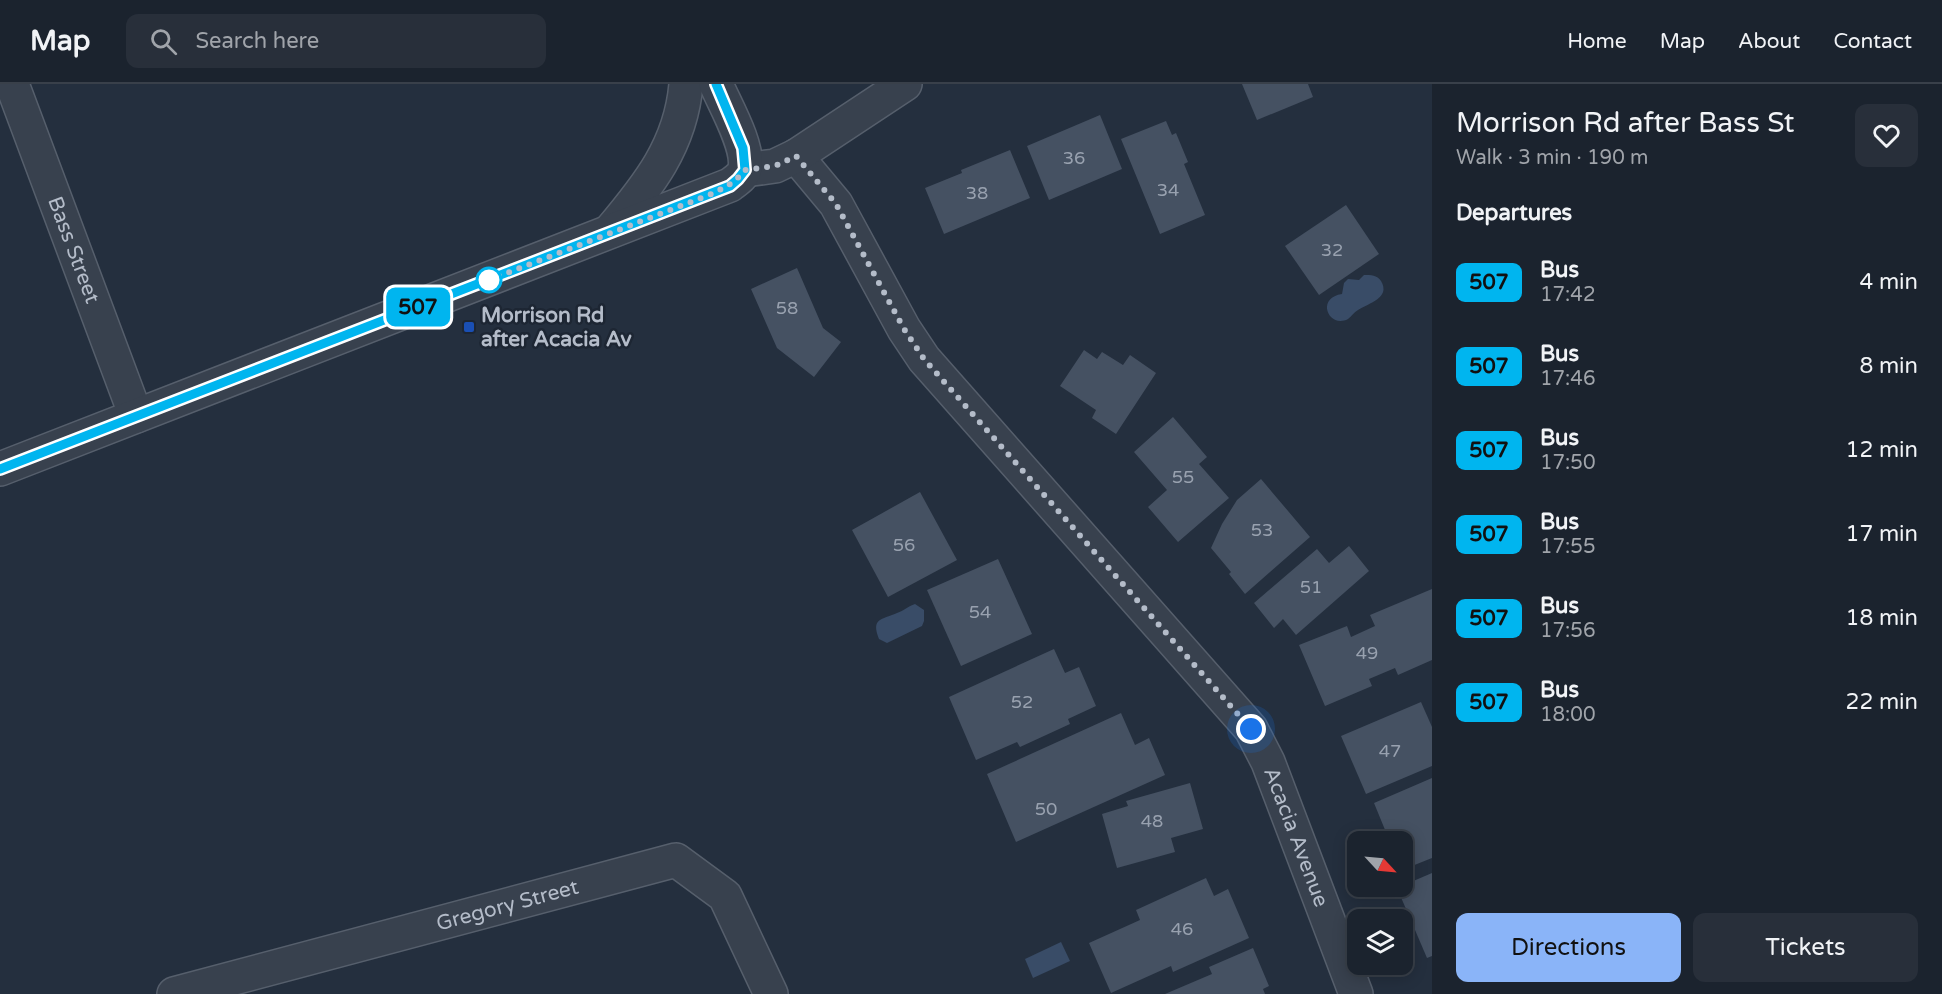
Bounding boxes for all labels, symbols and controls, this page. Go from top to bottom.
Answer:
search box [126,14,546,68]
text: Map [30,24,90,58]
icon: search [147,25,180,58]
text: Search here [195,28,319,54]
text: Home [1567,29,1627,54]
text: Map [1660,29,1705,54]
text: About [1738,29,1800,54]
text: Contact [1833,29,1912,54]
button: heart [1855,104,1918,167]
text: Morrison Rd after Bass St [1456,106,1795,140]
text: Walk · 3 min · 190 m [1456,146,1648,170]
house number: 36 [1063,147,1085,169]
house number: 34 [1157,179,1179,201]
house number: 38 [966,182,988,204]
street label: Bass Street [43,193,105,307]
text: Departures [1456,200,1572,226]
house number: 32 [1321,239,1343,261]
text: Bus [1540,257,1579,283]
unlabelled marker [476,267,502,293]
text: 4 min [1859,269,1918,295]
text: 507 [1469,270,1509,295]
text: 17:42 [1540,283,1595,307]
line badge: 507 [384,288,452,326]
text: 507 [398,295,438,320]
house number: 58 [776,297,798,319]
place label: Morrison Rd after Acacia Av [481,303,632,352]
marker: Morrison Rd after Acacia Av [462,320,476,334]
text: Bus [1540,341,1579,367]
text: 8 min [1859,353,1918,379]
text: 507 [1469,354,1509,379]
text: 17:46 [1540,367,1595,391]
text: Bus [1540,425,1579,451]
text: 12 min [1846,437,1918,463]
text: 507 [1469,438,1509,463]
text: 17:50 [1540,451,1595,475]
house number: 55 [1172,466,1194,488]
text: Bus [1540,509,1579,535]
house number: 53 [1251,519,1273,541]
text: 17 min [1846,521,1918,547]
text: 507 [1469,522,1509,547]
house number: 56 [893,534,915,556]
text: 17:55 [1540,535,1595,559]
house number: 51 [1300,576,1322,598]
text: Bus [1540,593,1579,619]
house number: 54 [969,601,991,623]
text: 18 min [1846,605,1918,631]
text: 507 [1469,606,1509,631]
text: 17:56 [1540,619,1595,643]
house number: 49 [1356,642,1378,664]
text: Bus [1540,677,1579,703]
text: 22 min [1846,689,1918,715]
text: 507 [1469,690,1509,715]
house number: 52 [1011,691,1033,713]
text: 18:00 [1540,703,1595,727]
your location [1236,714,1266,744]
house number: 47 [1379,740,1401,762]
street label: Acacia Avenue [1259,764,1334,910]
house number: 50 [1035,798,1057,820]
house number: 48 [1141,810,1163,832]
north arrow [1347,831,1413,897]
map controls [1347,831,1413,975]
street label: Gregory Street [433,874,581,936]
button: layers [1347,909,1413,975]
button: Directions [1456,913,1681,982]
button: Tickets [1693,913,1918,982]
house number: 46 [1171,918,1193,940]

